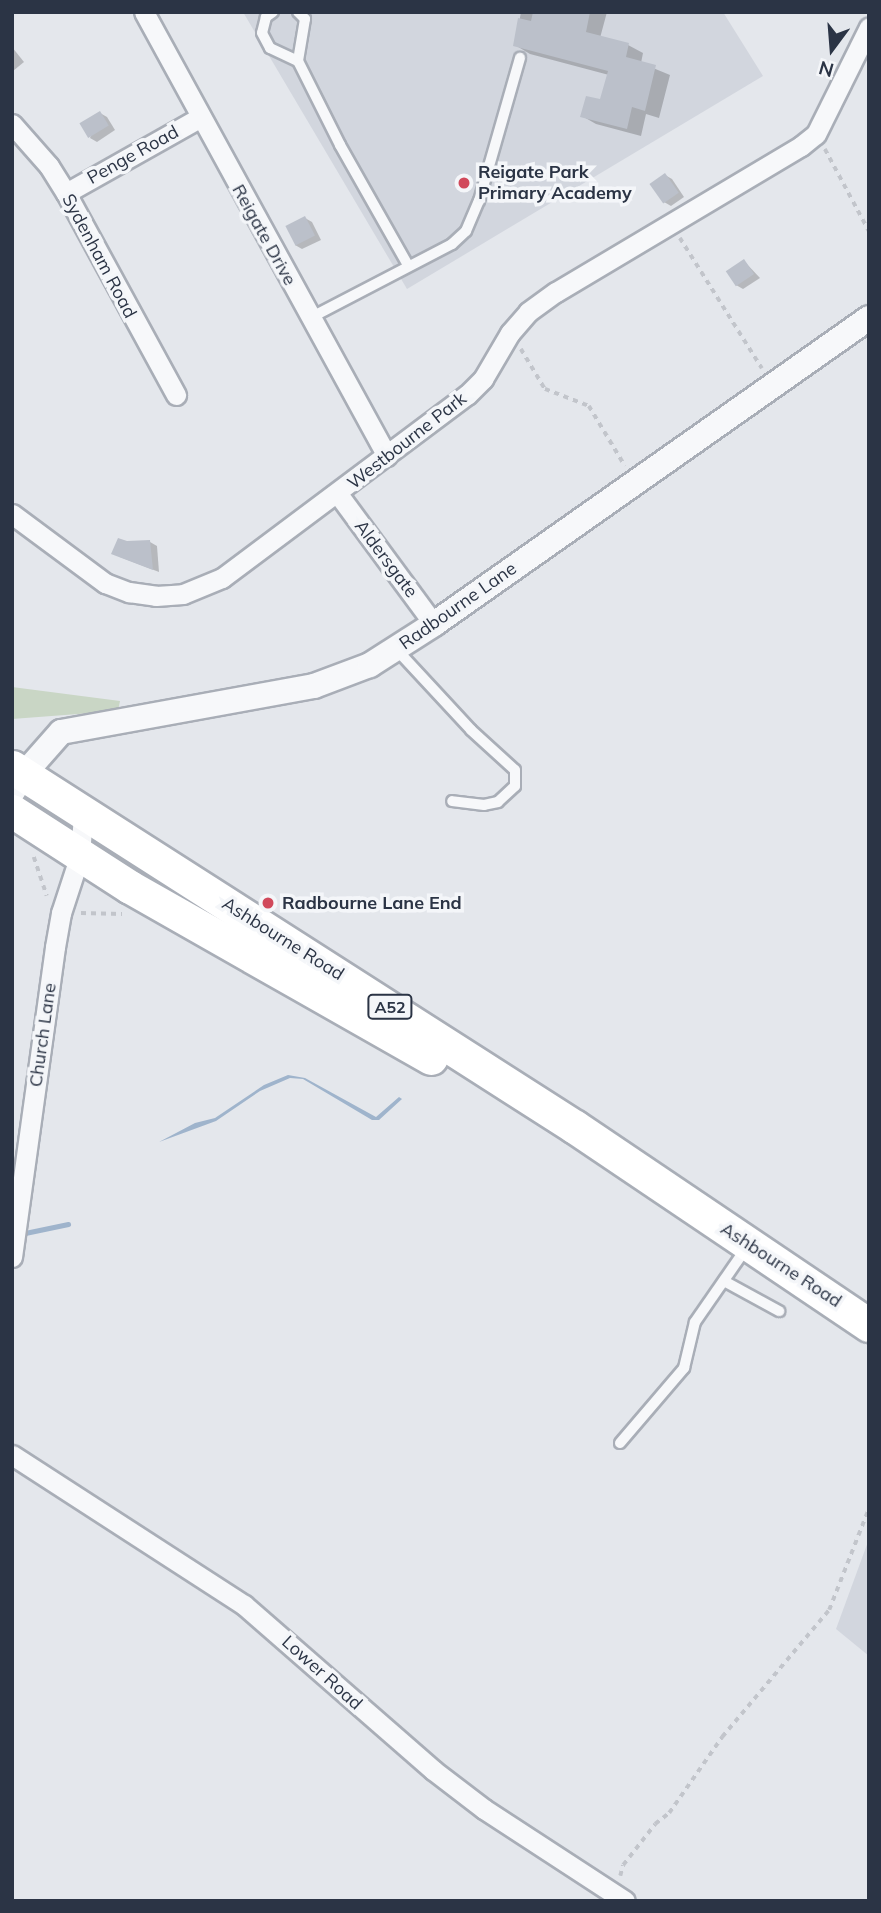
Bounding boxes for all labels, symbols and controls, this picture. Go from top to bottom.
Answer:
north arrow [797,14,867,84]
text: N [816,56,836,83]
street label: Penge Road [84,121,182,189]
place label: Reigate Park Primary Academy [478,162,632,204]
marker: Reigate Park Primary Academy [456,175,472,191]
street label: Reigate Drive [227,181,301,289]
street label: Sydenham Road [57,190,141,322]
street label: Westbourne Park [343,388,471,494]
street label: Aldersgate [350,516,422,602]
street label: Radbourne Lane [395,558,521,654]
place label: Radbourne Lane End [282,892,462,914]
street label: Ashbourne Road [218,893,348,985]
marker: Radbourne Lane End [260,895,276,911]
street label: Church Lane [25,982,61,1088]
road number: A52 [367,995,413,1020]
street label: Ashbourne Road [717,1218,845,1312]
street label: Lower Road [277,1631,367,1715]

